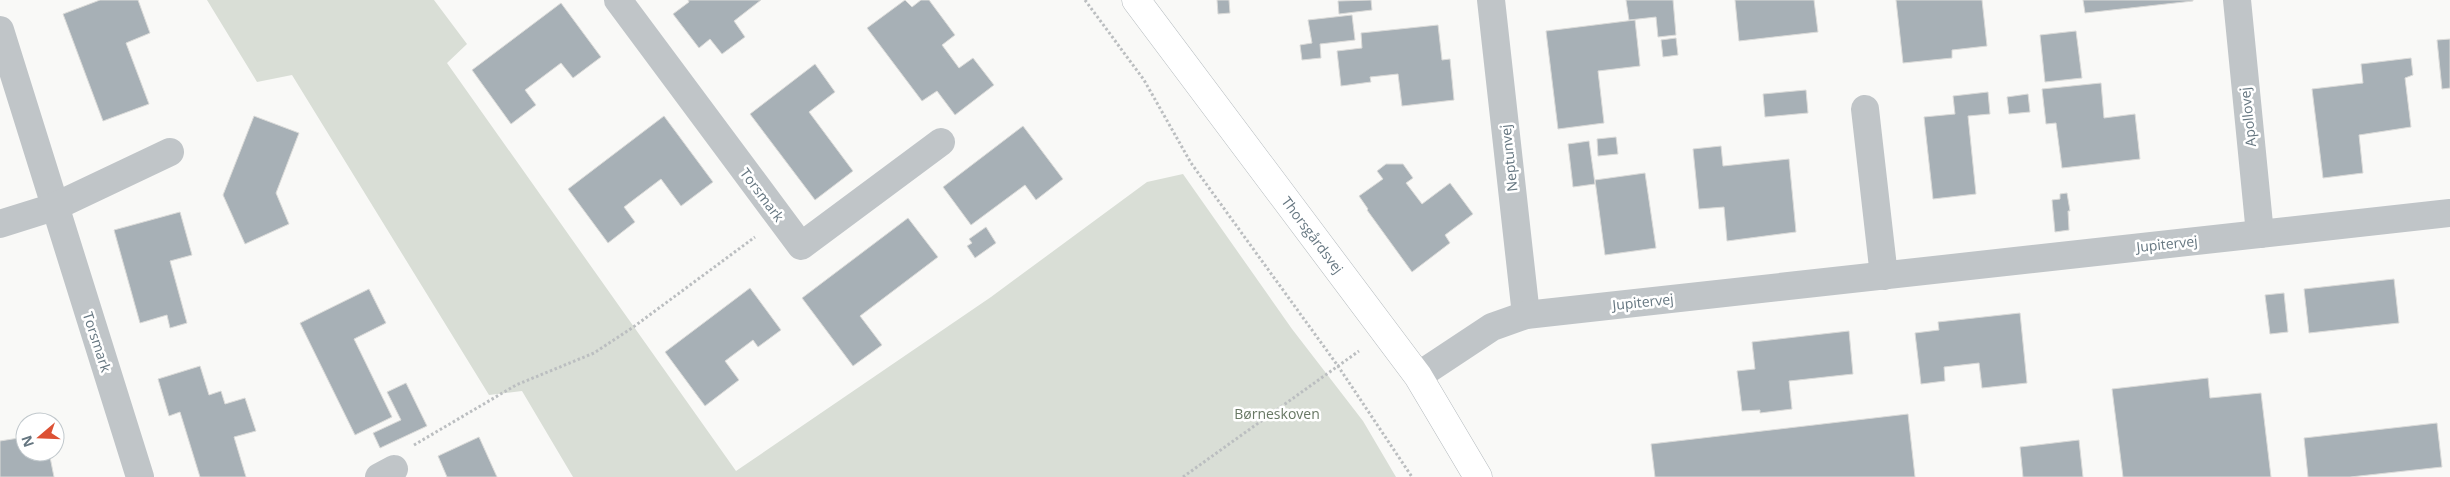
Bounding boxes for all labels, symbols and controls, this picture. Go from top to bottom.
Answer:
street label: Apollovej [2235,86,2260,148]
street label: Neptunvej [1496,123,1521,193]
street label: Torsmark [736,164,789,226]
street label: Thorsgårdsvej [1278,192,1348,277]
street label: Jupitervej [2133,231,2198,256]
street label: Jupitervej [1609,289,1674,314]
street label: Torsmark [79,309,116,375]
park label: Børneskoven [1234,404,1320,423]
north arrow [15,412,65,462]
text: N [16,433,38,450]

